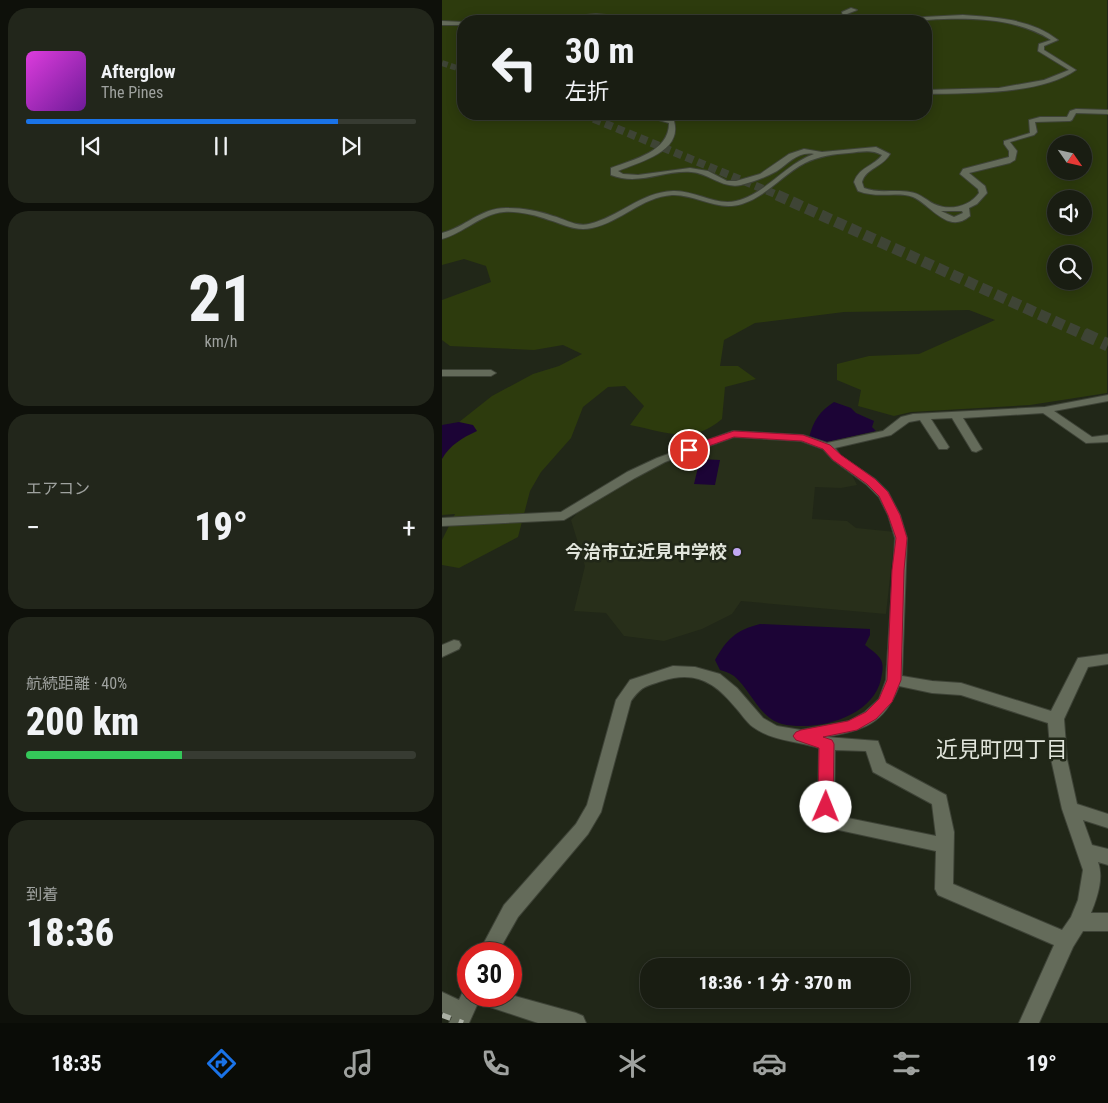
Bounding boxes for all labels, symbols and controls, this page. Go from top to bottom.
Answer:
text: 30 m [565,31,634,72]
icon: left [482,35,547,100]
text: Afterglow [101,60,175,83]
text: 左折 [565,79,609,104]
text: The Pines [101,83,163,102]
icon: previous [77,132,105,160]
icon: pause [207,132,235,160]
icon: next [337,132,365,160]
north arrow [1047,135,1092,180]
map controls [1047,135,1092,290]
button: sound [1047,190,1092,235]
button: search [1047,245,1092,290]
text: 21 [188,261,254,337]
text: km/h [205,332,237,351]
pin [668,429,710,471]
icon: arrive [675,436,703,464]
text: エアコン [26,479,90,498]
text: 19° [194,505,248,549]
text: − [26,511,40,544]
text: + [402,511,416,544]
place label: 今治市立近見中学校 [565,541,727,562]
marker: 今治市立近見中学校 [731,546,743,558]
text: 航続距離 · 40% [26,674,127,693]
text: 200 km [26,700,139,744]
district label: 近見町四丁目 [936,737,1068,762]
position arrow [799,780,851,832]
text: 到着 [26,885,58,904]
text: 18:36 [26,911,114,955]
speed limit sign: 30 [457,942,522,1007]
text: 18:36 · 1 分 · 370 m [698,971,852,994]
icon: directions [204,1046,239,1081]
icon: music [341,1046,376,1081]
icon: phone [478,1046,513,1081]
icon: climate [615,1046,650,1081]
icon: car [752,1046,787,1081]
icon: filters [889,1046,924,1081]
text: 18:35 [51,1051,102,1076]
text: 19° [1026,1051,1057,1076]

